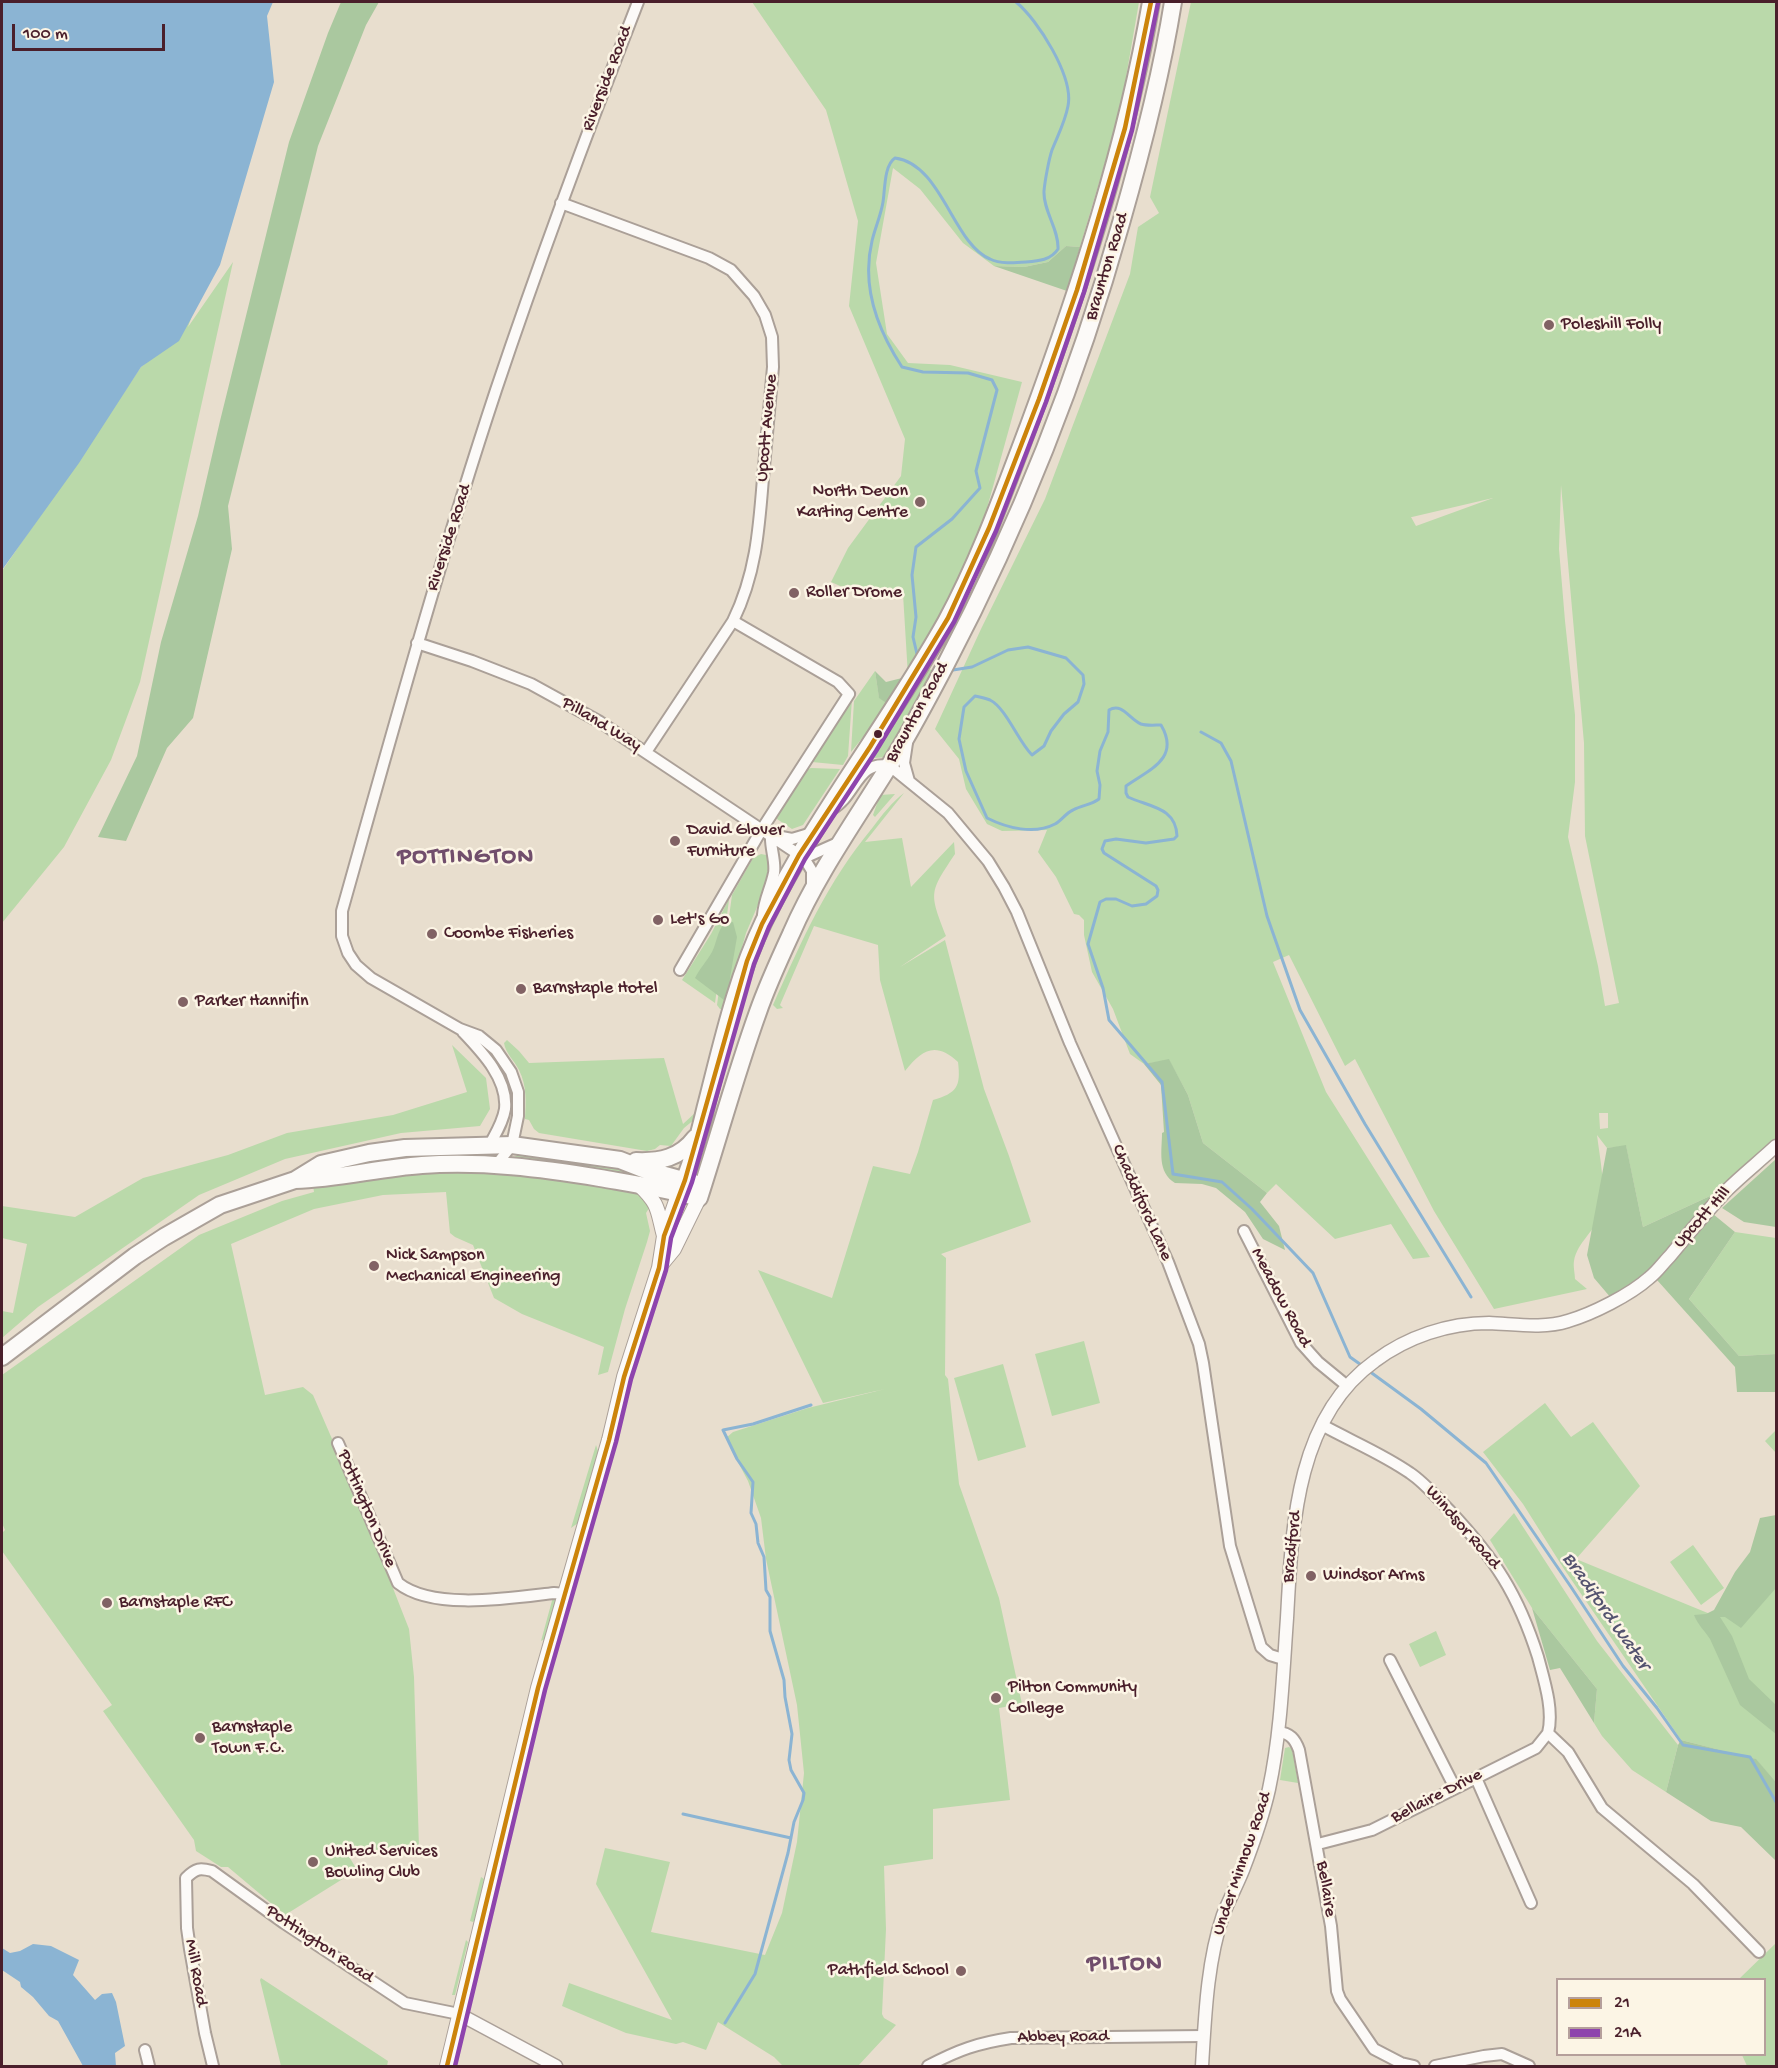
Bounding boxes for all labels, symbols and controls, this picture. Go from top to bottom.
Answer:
scale bar [15,12,168,50]
street label: Riverside Road [578,23,638,135]
text: 100 m [23,24,68,45]
street label: Braunton Road [1081,211,1135,323]
place label: Poleshill Folly [1561,314,1661,336]
marker: Poleshill Folly [1542,318,1556,332]
street label: Upcott Avenue [753,373,783,483]
place label: North Devon Karting Centre [797,481,908,524]
street label: Riverside Road [423,482,477,594]
marker: North Devon Karting Centre [913,495,927,509]
place label: Roller Drome [806,582,902,604]
marker: Roller Drome [787,586,801,600]
street label: Braunton Road [882,659,954,767]
street label: Pilland Way [557,693,645,757]
unlabelled marker [872,728,884,740]
place label: David Glover Furniture [687,820,784,862]
marker: David Glover Furniture [668,834,682,848]
district label: POTTINGTON [397,844,535,872]
place label: Let's Go [670,909,729,931]
marker: Let's Go [651,913,665,927]
place label: Coombe Fisheries [444,923,573,945]
marker: Coombe Fisheries [425,927,439,941]
place label: Barnstaple Hotel [533,978,658,1000]
marker: Barnstaple Hotel [514,982,528,996]
place label: Parker Hannifin [195,991,308,1013]
marker: Parker Hannifin [176,995,190,1009]
street label: Chaddiford Lane [1106,1142,1176,1264]
street label: Upcott Hill [1670,1183,1736,1253]
place label: Nick Sampson Mechanical Engineering [386,1245,560,1288]
street label: Meadow Road [1245,1245,1315,1351]
marker: Nick Sampson Mechanical Engineering [367,1259,381,1273]
street label: Pottington Drive [332,1447,400,1571]
street label: Windsor Road [1420,1482,1504,1574]
street label: Bradiford [1279,1510,1307,1584]
water label: Bradiford Water [1556,1549,1654,1675]
place label: Windsor Arms [1323,1565,1424,1587]
marker: Windsor Arms [1304,1569,1318,1583]
place label: Barnstaple RFC [119,1592,232,1614]
marker: Barnstaple RFC [100,1596,114,1610]
place label: Pilton Community College [1008,1677,1137,1720]
marker: Pilton Community College [989,1691,1003,1705]
place label: Barnstaple Town F.C. [212,1717,292,1760]
marker: Barnstaple Town F.C. [193,1731,207,1745]
street label: Bellaire Drive [1388,1765,1486,1829]
street label: Under Minnow Road [1208,1790,1278,1938]
place label: United Services Bowling Club [325,1841,437,1884]
marker: United Services Bowling Club [306,1855,320,1869]
street label: Bellaire [1310,1860,1340,1918]
street label: Pottington Road [261,1901,377,1989]
street label: Mill Road [178,1938,212,2008]
district label: PILTON [1087,1951,1163,1979]
place label: Pathfield School [828,1960,949,1982]
marker: Pathfield School [954,1964,968,1978]
legend [1556,1978,1766,2056]
text: 21 [1614,1993,1630,2014]
text: 21A [1614,2023,1641,2044]
street label: Abbey Road [1017,2026,1109,2050]

